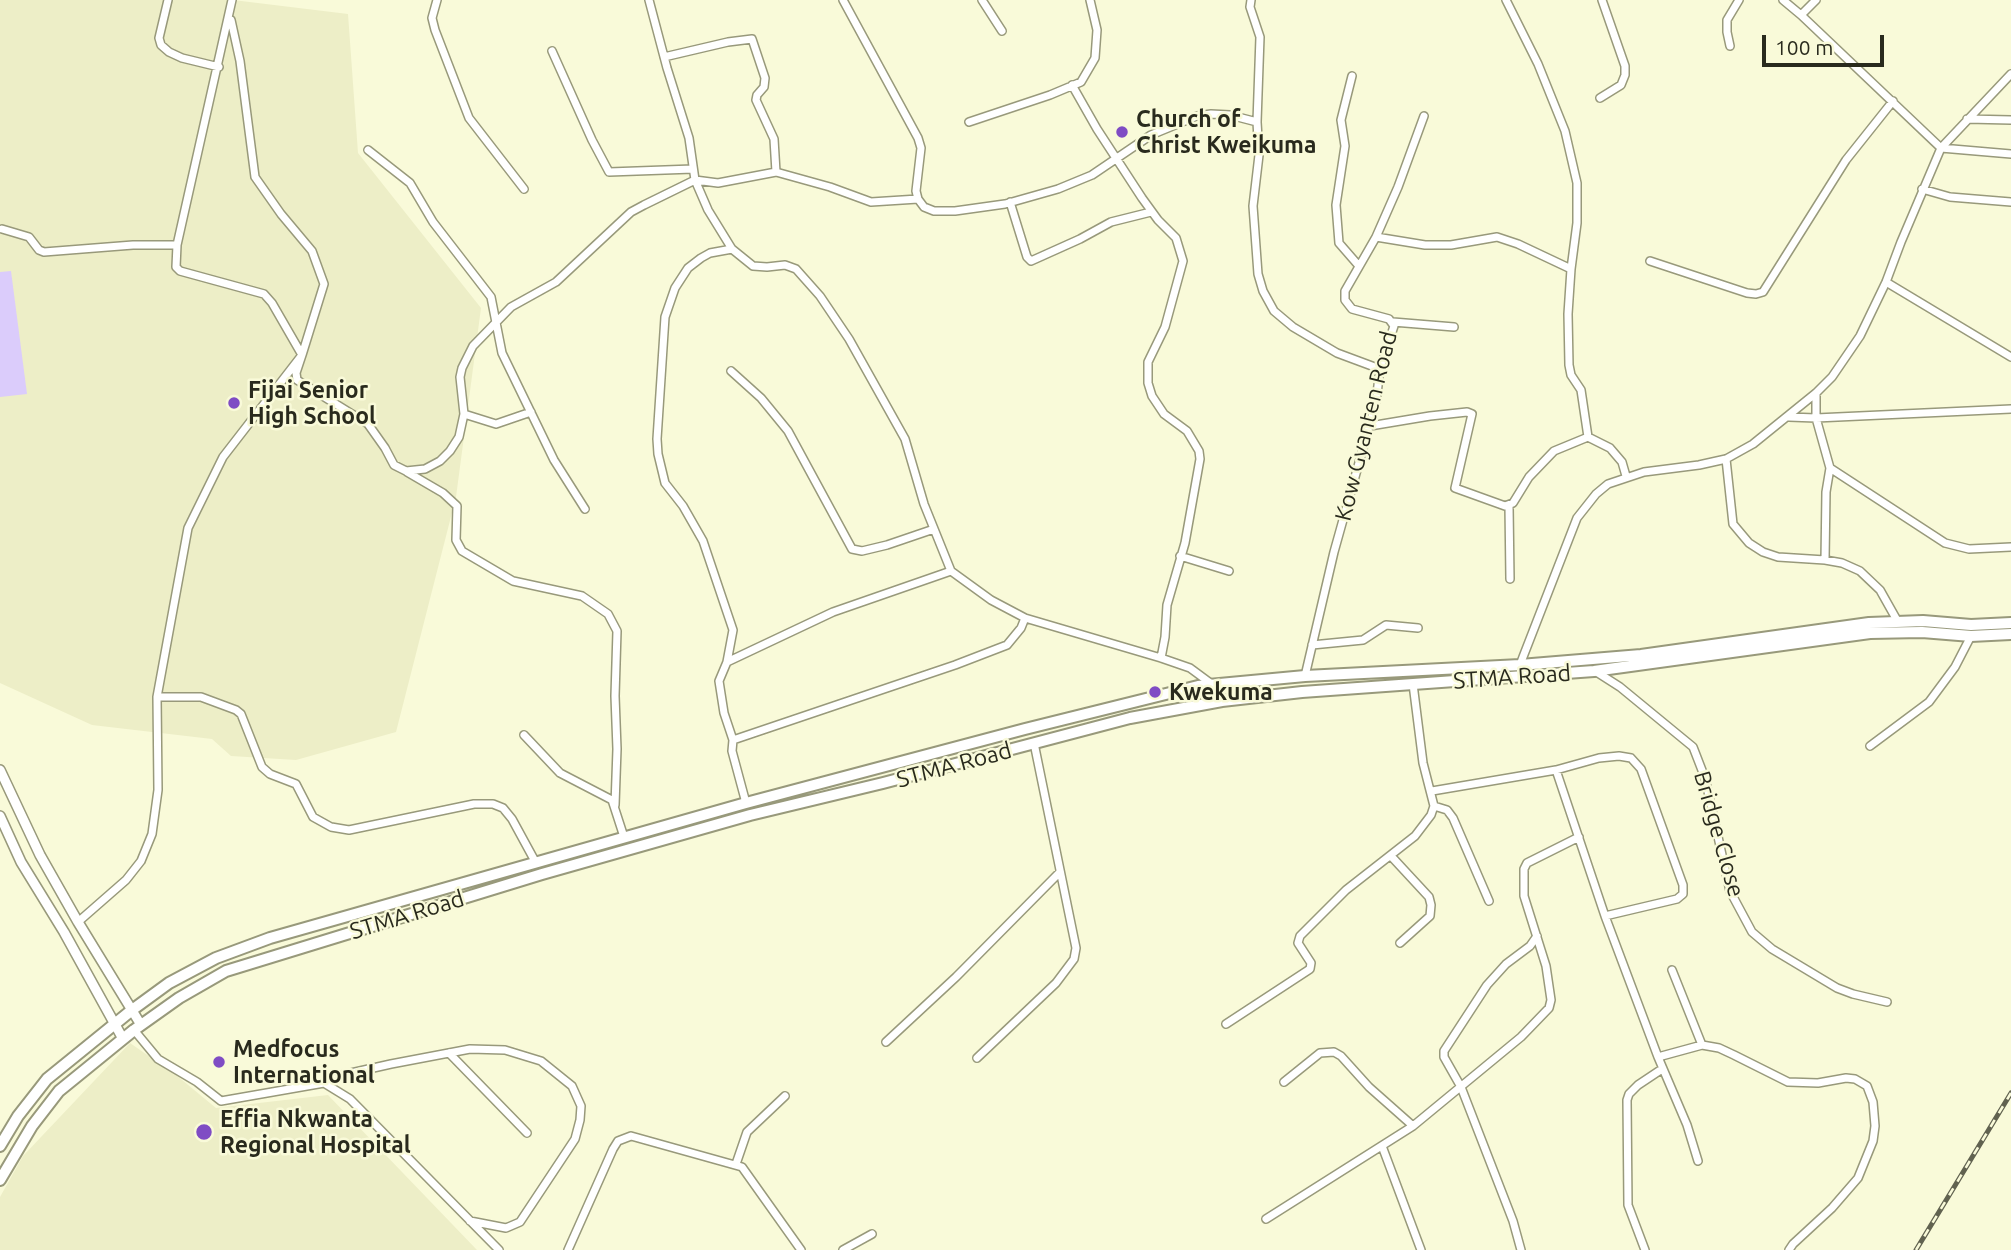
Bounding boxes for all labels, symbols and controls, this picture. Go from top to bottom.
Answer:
scale bar [1766,21,1888,65]
text: 100 m [1775,35,1833,59]
place label: Church of Christ Kweikuma [1136,105,1316,159]
marker: Church of Christ Kweikuma [1114,124,1130,140]
street label: Kow Gyanten Road [1329,328,1403,524]
place label: Fijai Senior High School [248,376,376,430]
marker: Fijai Senior High School [226,395,242,411]
street label: STMA Road [1452,659,1572,695]
place label: Kwekuma [1169,678,1273,706]
marker: Kwekuma [1147,684,1163,700]
street label: STMA Road [893,736,1015,794]
street label: Bridge Close [1688,768,1750,900]
street label: STMA Road [347,885,467,945]
place label: Medfocus International [233,1035,375,1089]
marker: Medfocus International [211,1054,227,1070]
place label: Effia Nkwanta Regional Hospital [220,1105,411,1159]
marker: Effia Nkwanta Regional Hospital [194,1122,214,1142]

